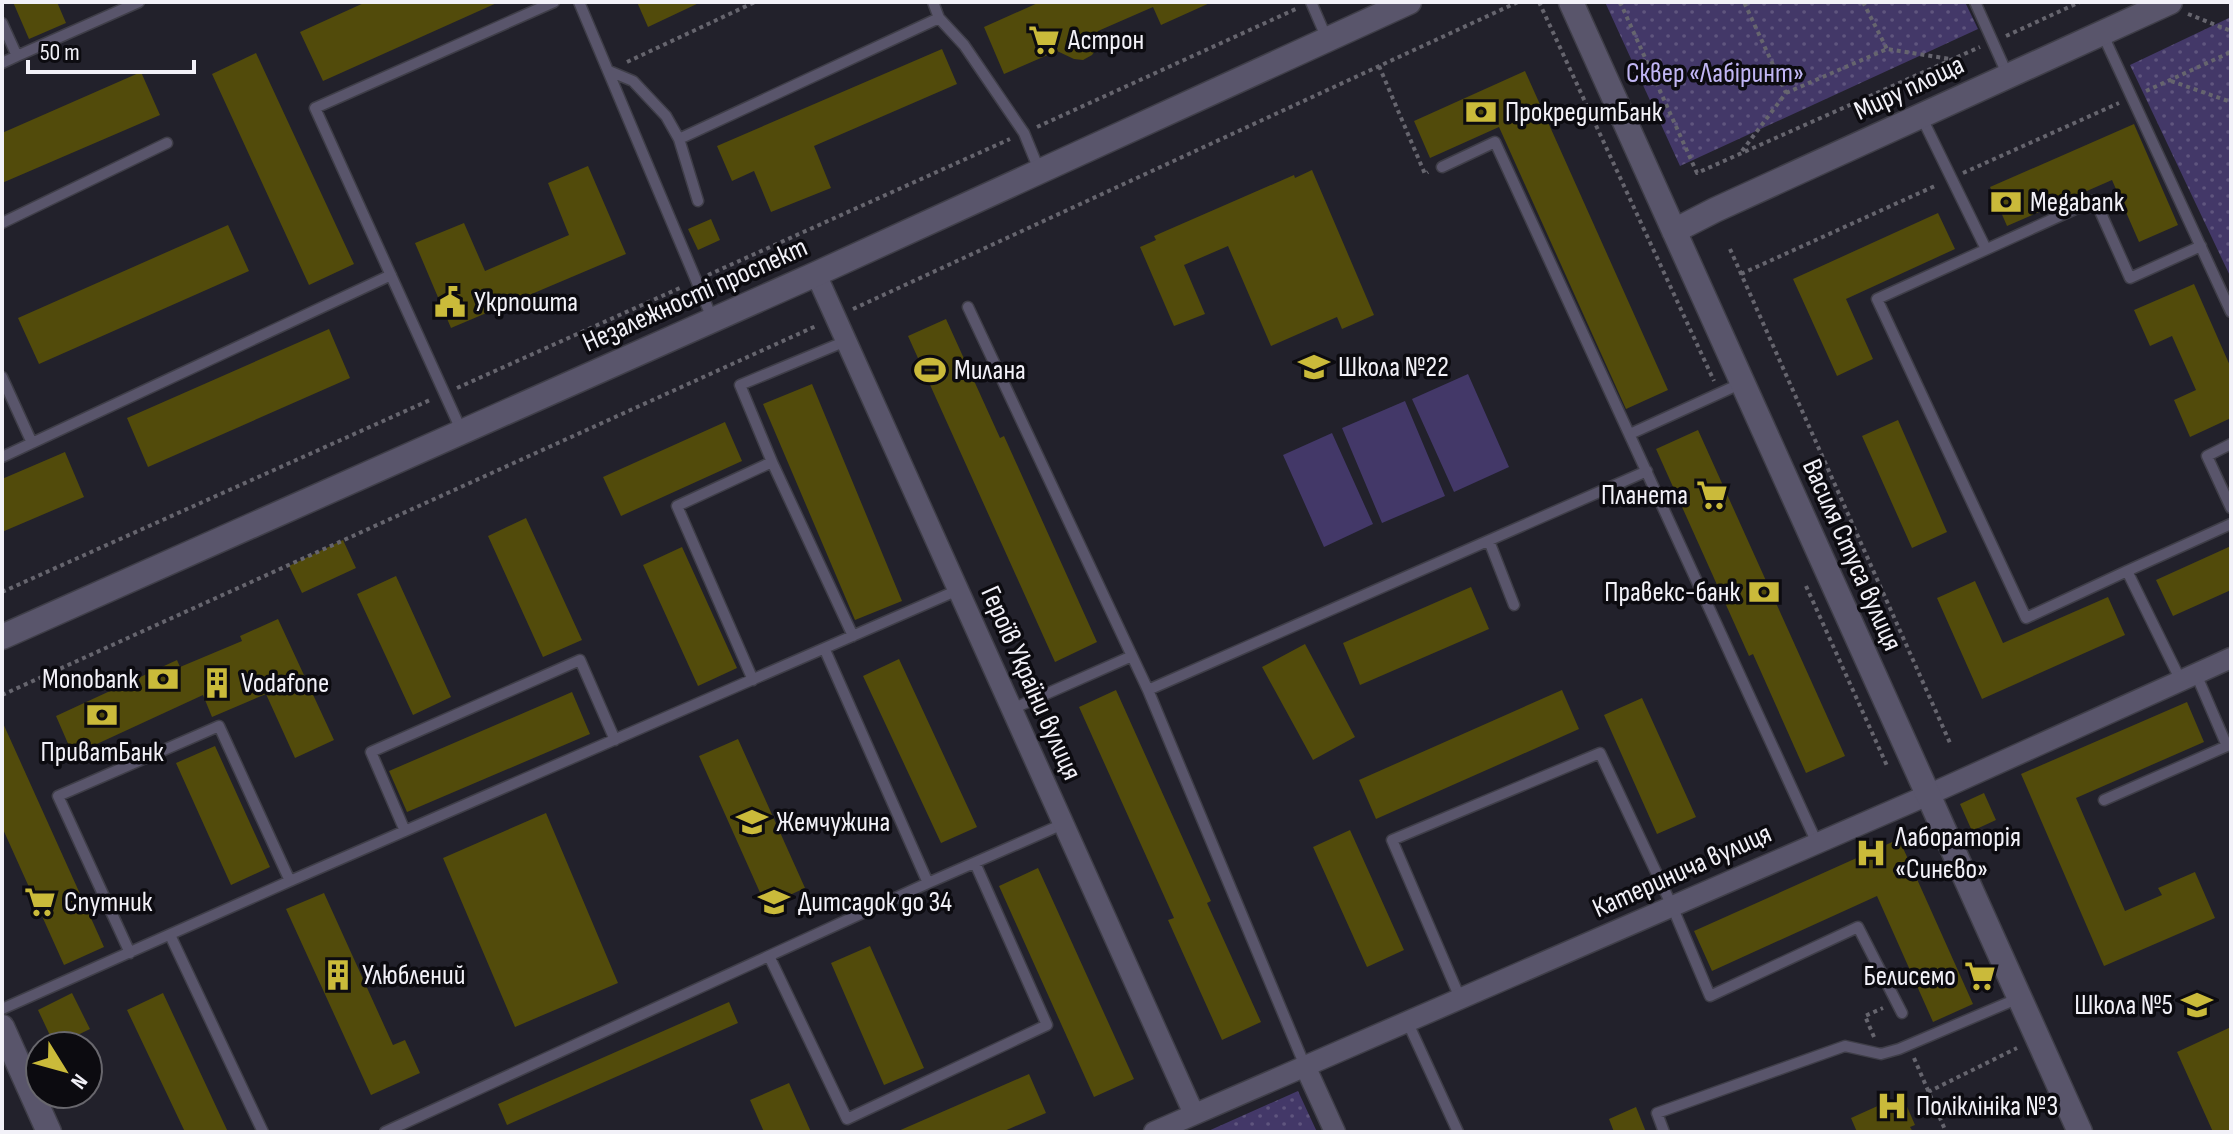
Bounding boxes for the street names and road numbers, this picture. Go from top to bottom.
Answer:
street label: Миру площа [1849,48,1969,128]
street label: Незалежності проспект [578,231,812,359]
street label: Василя Стуса вулиця [1795,454,1909,656]
street label: Героїв України вулиця [974,581,1088,785]
street label: Катеринича вулиця [1587,817,1777,925]

